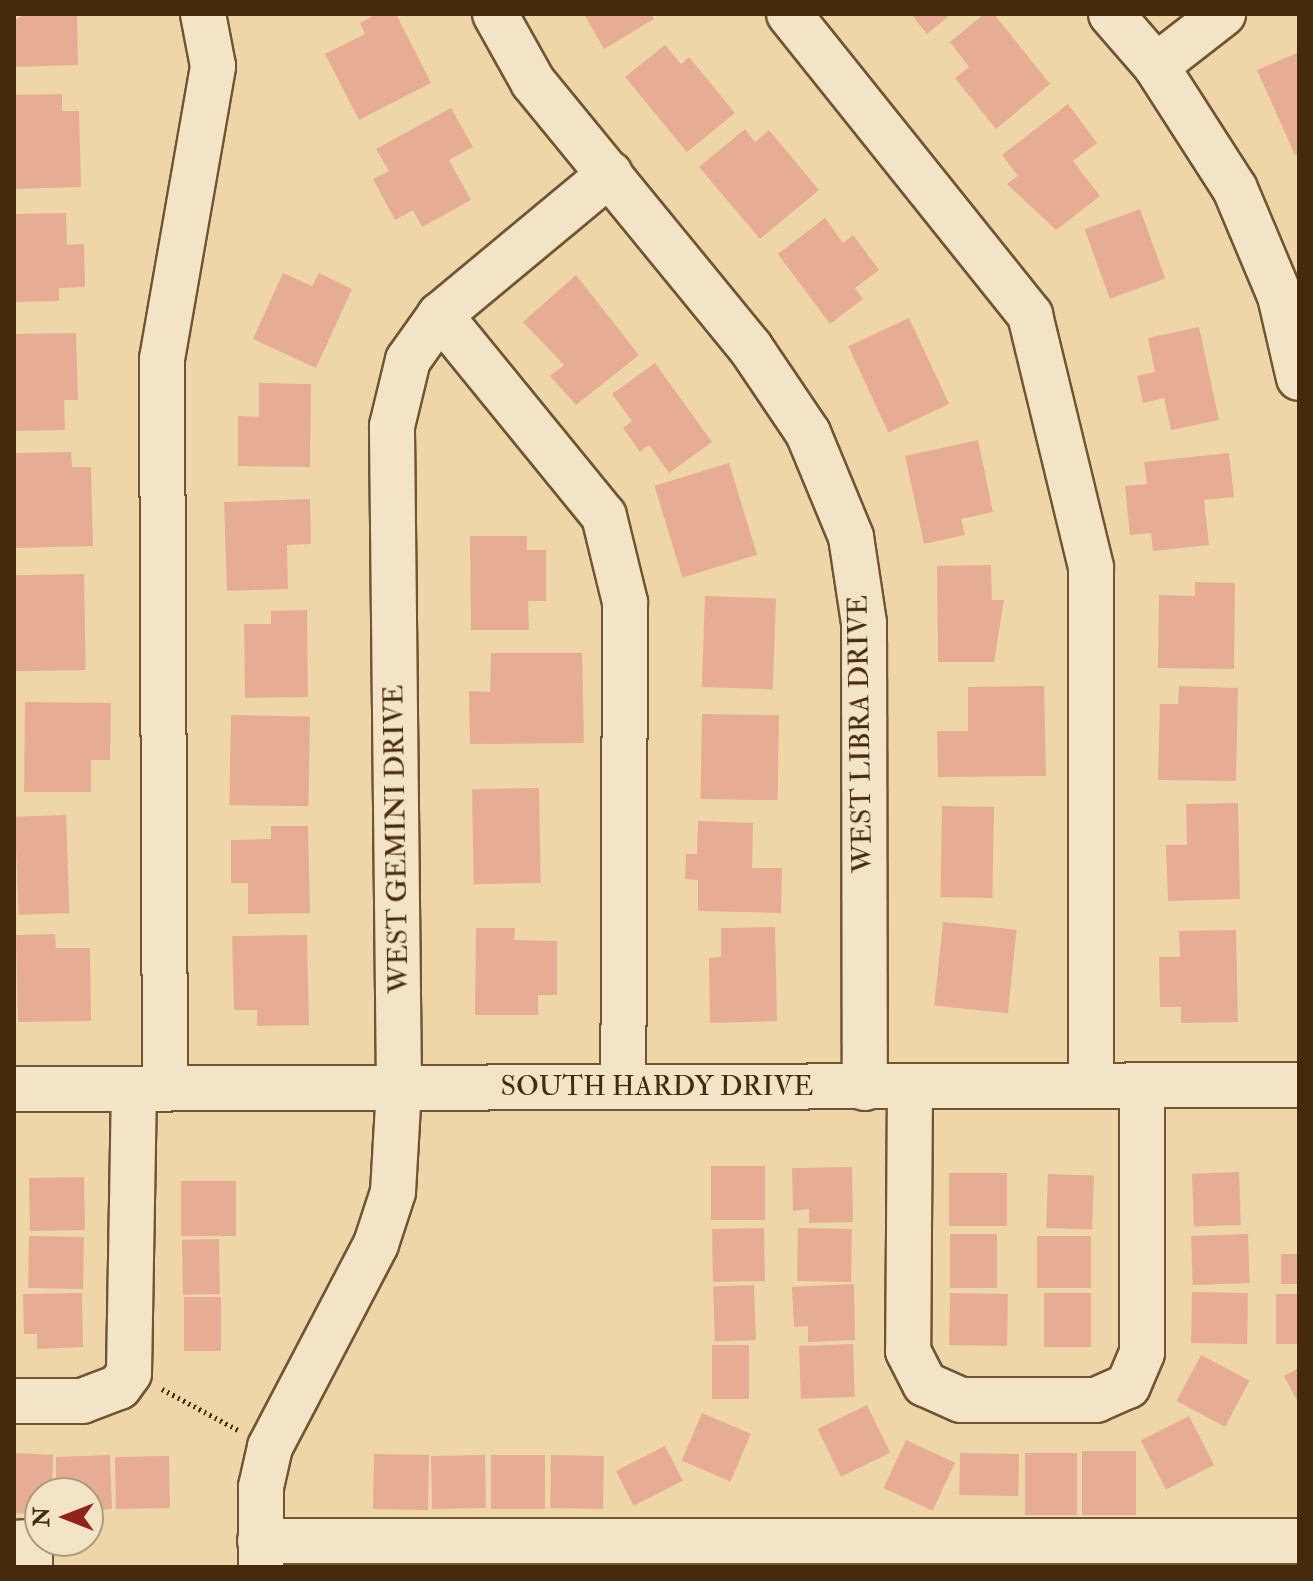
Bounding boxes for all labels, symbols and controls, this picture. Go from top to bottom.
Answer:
street label: WEST LIBRA DRIVE [842,595,880,873]
street label: WEST GEMINI DRIVE [378,684,416,994]
street label: SOUTH HARDY DRIVE [501,1070,813,1104]
north arrow [24,1477,104,1557]
text: N [28,1507,56,1527]

